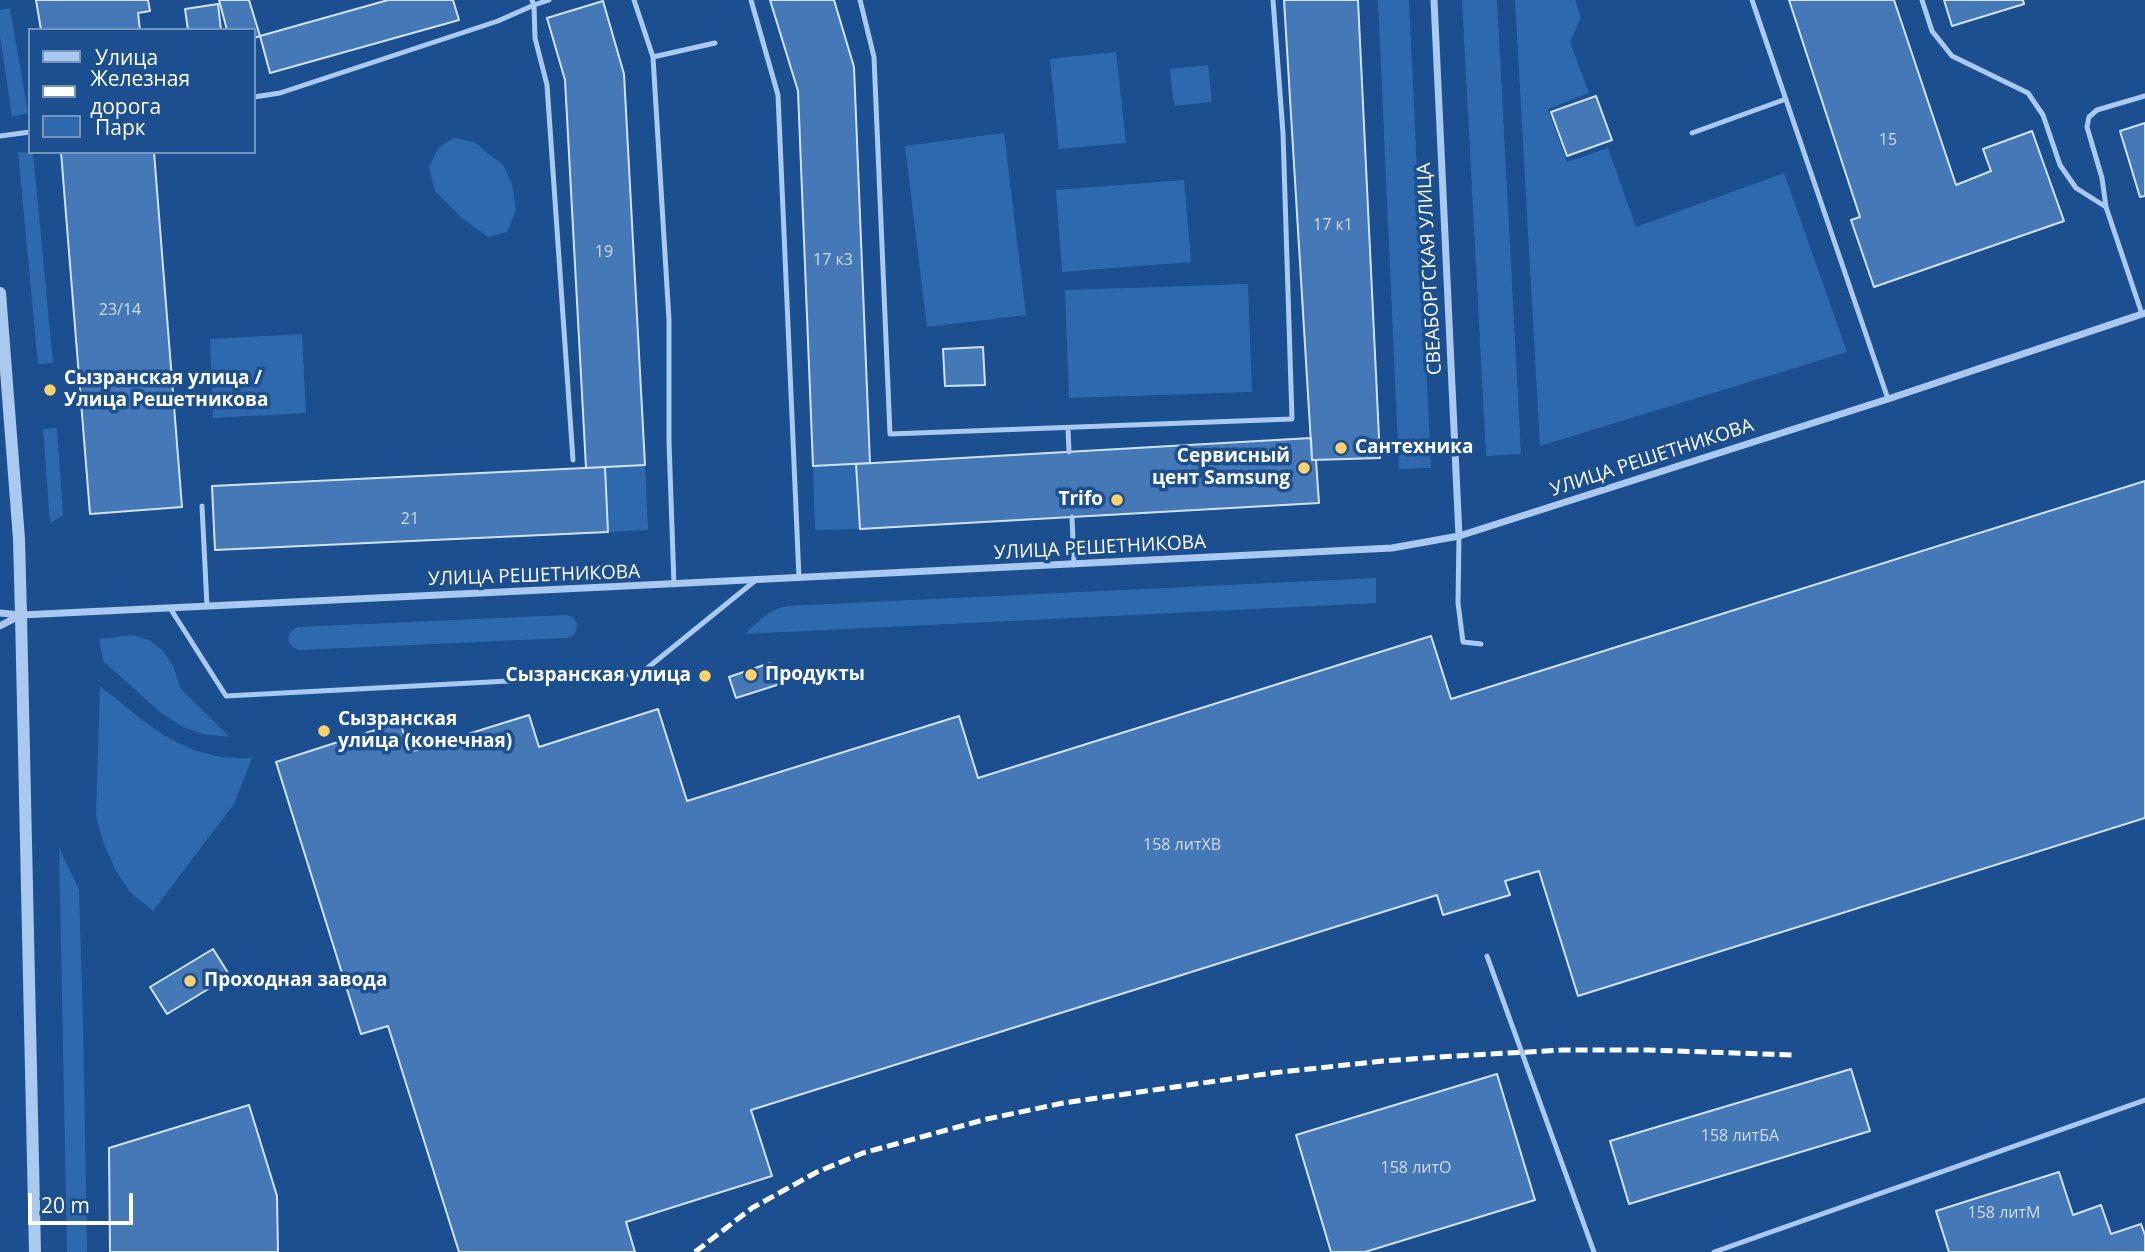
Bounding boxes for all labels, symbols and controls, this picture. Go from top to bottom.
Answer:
legend [28,28,256,154]
text: Улица [95,43,158,71]
text: Железная дорога [90,64,190,120]
text: Парк [95,113,146,141]
house number: 15 [1879,130,1897,150]
street label: СВЕАБОРГСКАЯ УЛИЦА [1413,162,1447,376]
house number: 17 к1 [1313,215,1353,235]
house number: 19 [595,242,613,262]
house number: 17 к3 [813,250,853,270]
house number: 23/14 [99,300,141,320]
place label: Сызранская улица / Улица Решетникова [64,368,269,412]
marker: Сызранская улица / Улица Решетникова [42,382,58,398]
street label: УЛИЦА РЕШЕТНИКОВА [1548,414,1756,502]
place label: Сантехника [1355,437,1473,459]
marker: Сантехника [1333,440,1349,456]
place label: Сервисный цент Samsung [1152,446,1290,490]
marker: Сервисный цент Samsung [1296,460,1312,476]
place label: Trifo [1058,489,1103,511]
marker: Trifo [1109,492,1125,508]
house number: 21 [401,509,419,529]
street label: УЛИЦА РЕШЕТНИКОВА [993,531,1207,565]
street label: УЛИЦА РЕШЕТНИКОВА [428,561,640,591]
place label: Продукты [765,664,865,686]
place label: Сызранская улица [506,665,691,687]
marker: Продукты [743,667,759,683]
marker: Сызранская улица [697,668,713,684]
place label: Сызранская улица (конечная) [338,709,512,753]
marker: Сызранская улица (конечная) [316,723,332,739]
house number: 158 литХВ [1143,835,1221,855]
place label: Проходная завода [204,970,387,992]
marker: Проходная завода [182,973,198,989]
house number: 158 литБА [1701,1126,1779,1146]
house number: 158 литО [1381,1158,1451,1178]
scale bar [32,1178,136,1222]
text: 20 m [41,1191,90,1219]
house number: 158 литМ [1968,1203,2040,1223]

